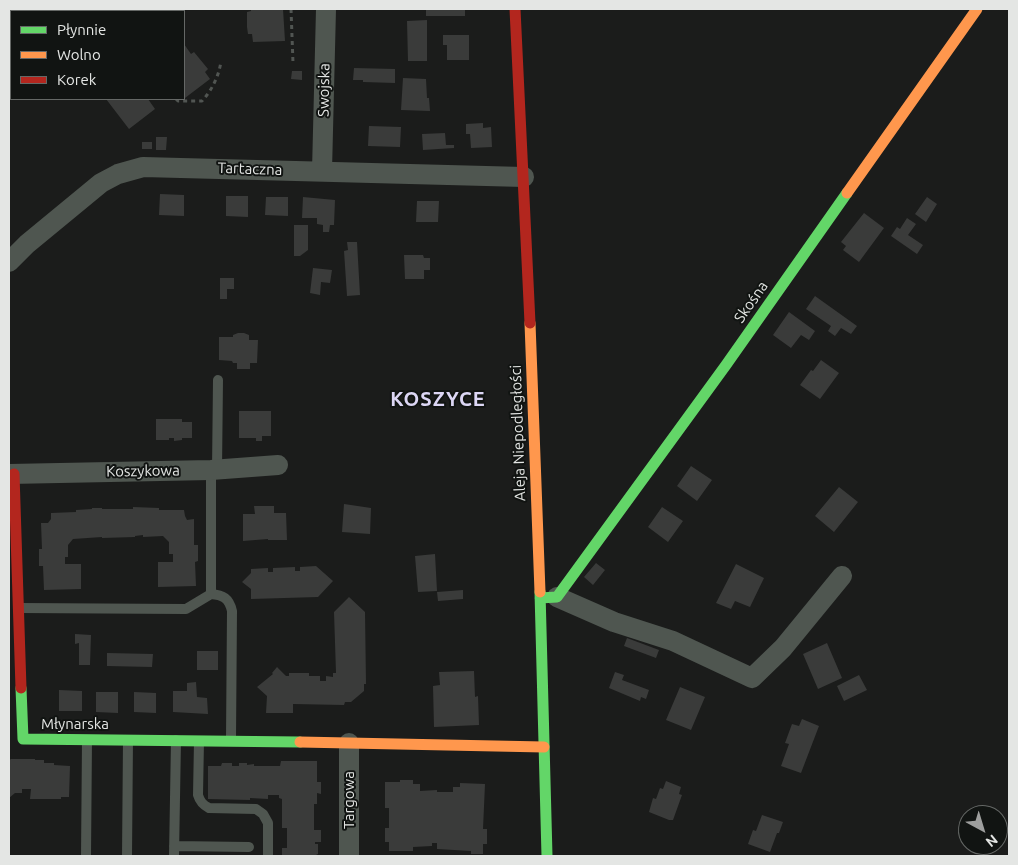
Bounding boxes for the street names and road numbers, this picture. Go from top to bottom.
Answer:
street label: Swojska [315,63,333,117]
street label: Tartaczna [217,159,283,179]
street label: Skośna [730,278,772,326]
street label: Aleja Niepodległości [507,365,529,501]
street label: Koszykowa [106,461,180,481]
street label: Młynarska [41,715,109,733]
street label: Targowa [340,771,358,829]

